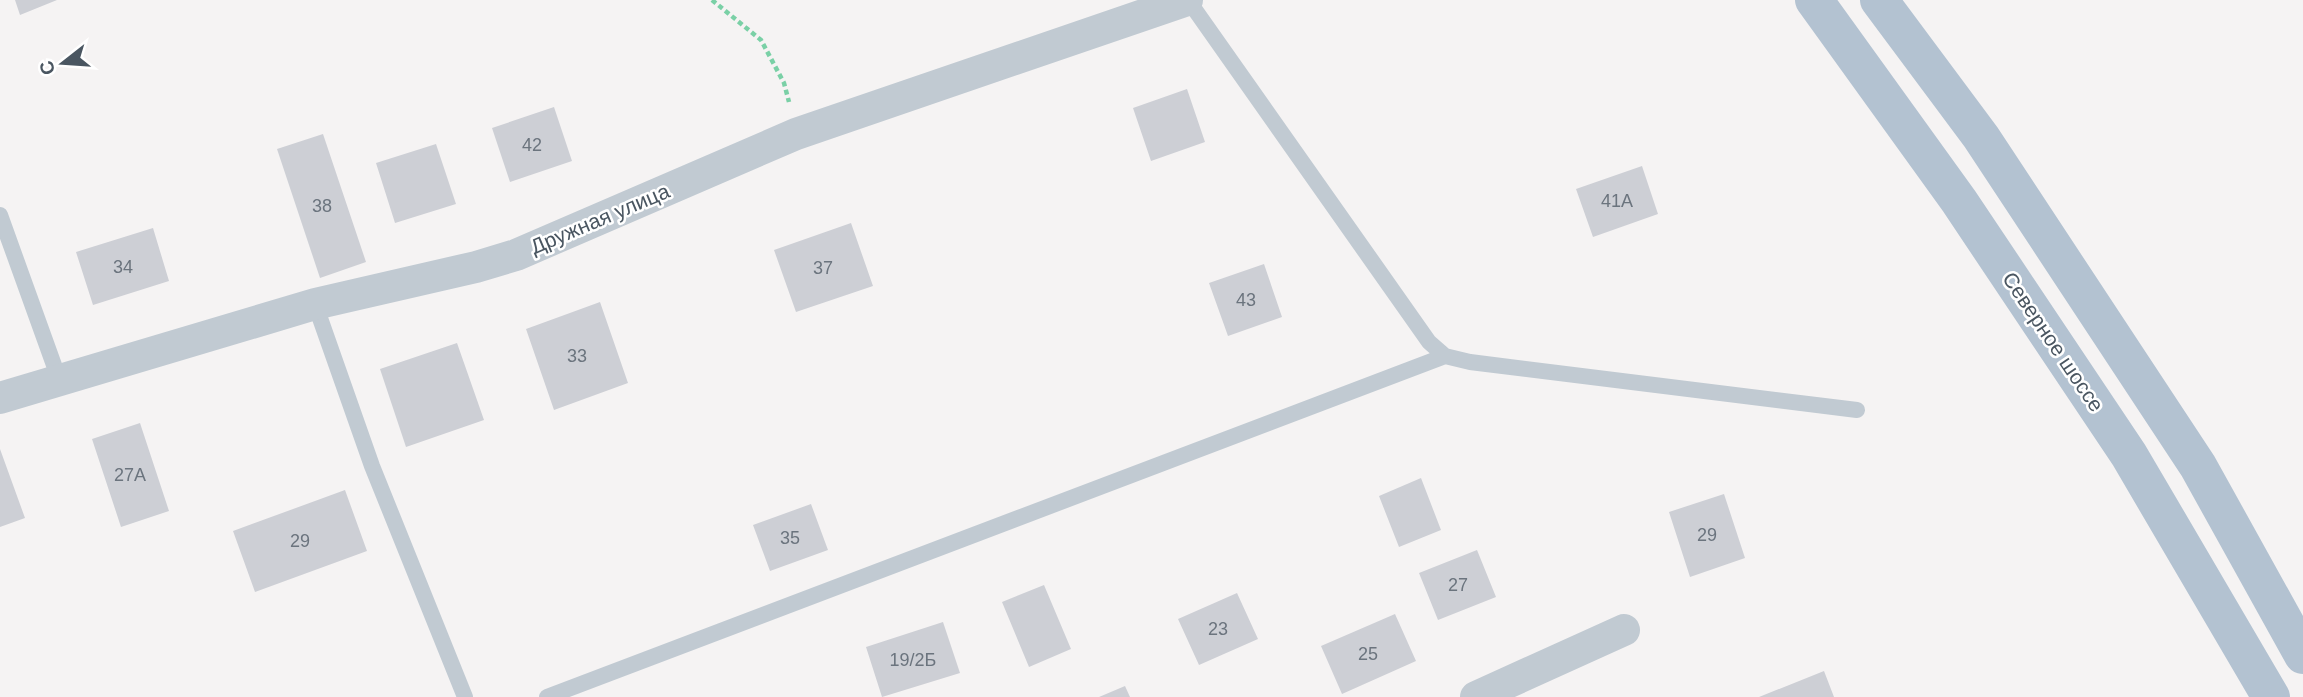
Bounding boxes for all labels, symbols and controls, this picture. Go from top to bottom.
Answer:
north arrow [28,28,98,98]
text: С [35,58,59,77]
house number: 42 [522,135,542,155]
street label: Дружная улица [527,179,673,258]
house number: 41А [1601,191,1633,211]
house number: 38 [312,196,332,216]
house number: 34 [113,257,133,277]
house number: 37 [813,258,833,278]
street label: Северное шоссе [1998,268,2109,416]
house number: 43 [1236,290,1256,310]
house number: 33 [567,346,587,366]
house number: 27А [114,465,146,485]
house number: 29 [1697,525,1717,545]
house number: 35 [780,528,800,548]
house number: 29 [290,531,310,551]
house number: 27 [1448,575,1468,595]
house number: 23 [1208,619,1228,639]
house number: 25 [1358,644,1378,664]
house number: 19/2Б [890,650,936,670]

